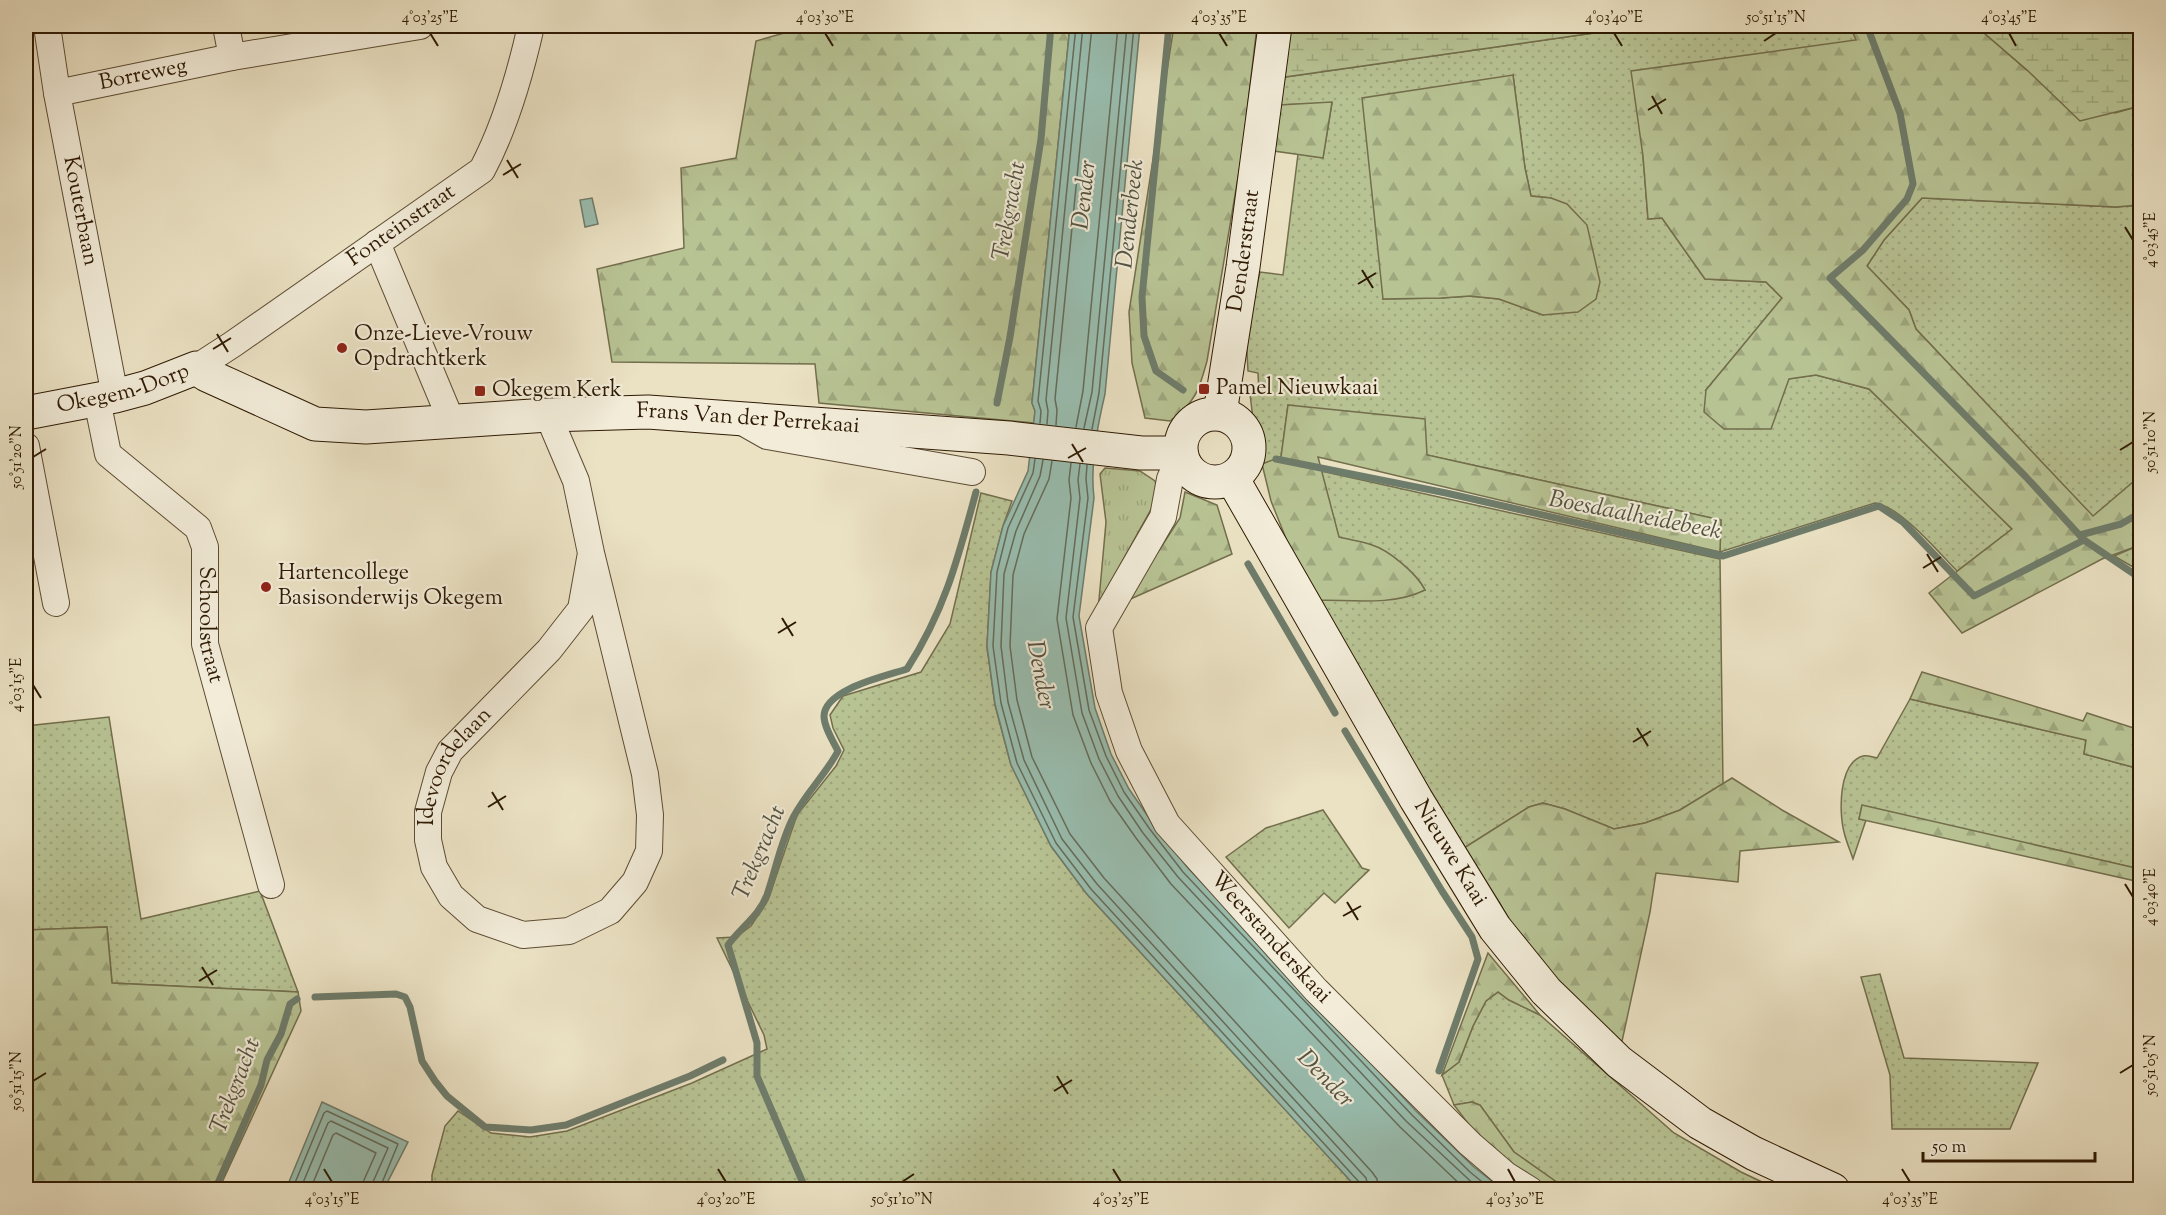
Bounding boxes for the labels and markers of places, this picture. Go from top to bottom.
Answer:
place label: Onze-Lieve-Vrouw Opdrachtkerk [354,319,533,376]
marker: Onze-Lieve-Vrouw Opdrachtkerk [335,341,349,355]
place label: Pamel Nieuwkaai [1216,373,1379,405]
place label: Okegem Kerk [492,375,622,407]
marker: Pamel Nieuwkaai [1197,382,1211,396]
marker: Okegem Kerk [473,384,487,398]
place label: Hartencollege Basisonderwijs Okegem [278,558,503,615]
marker: Hartencollege Basisonderwijs Okegem [259,580,273,594]

